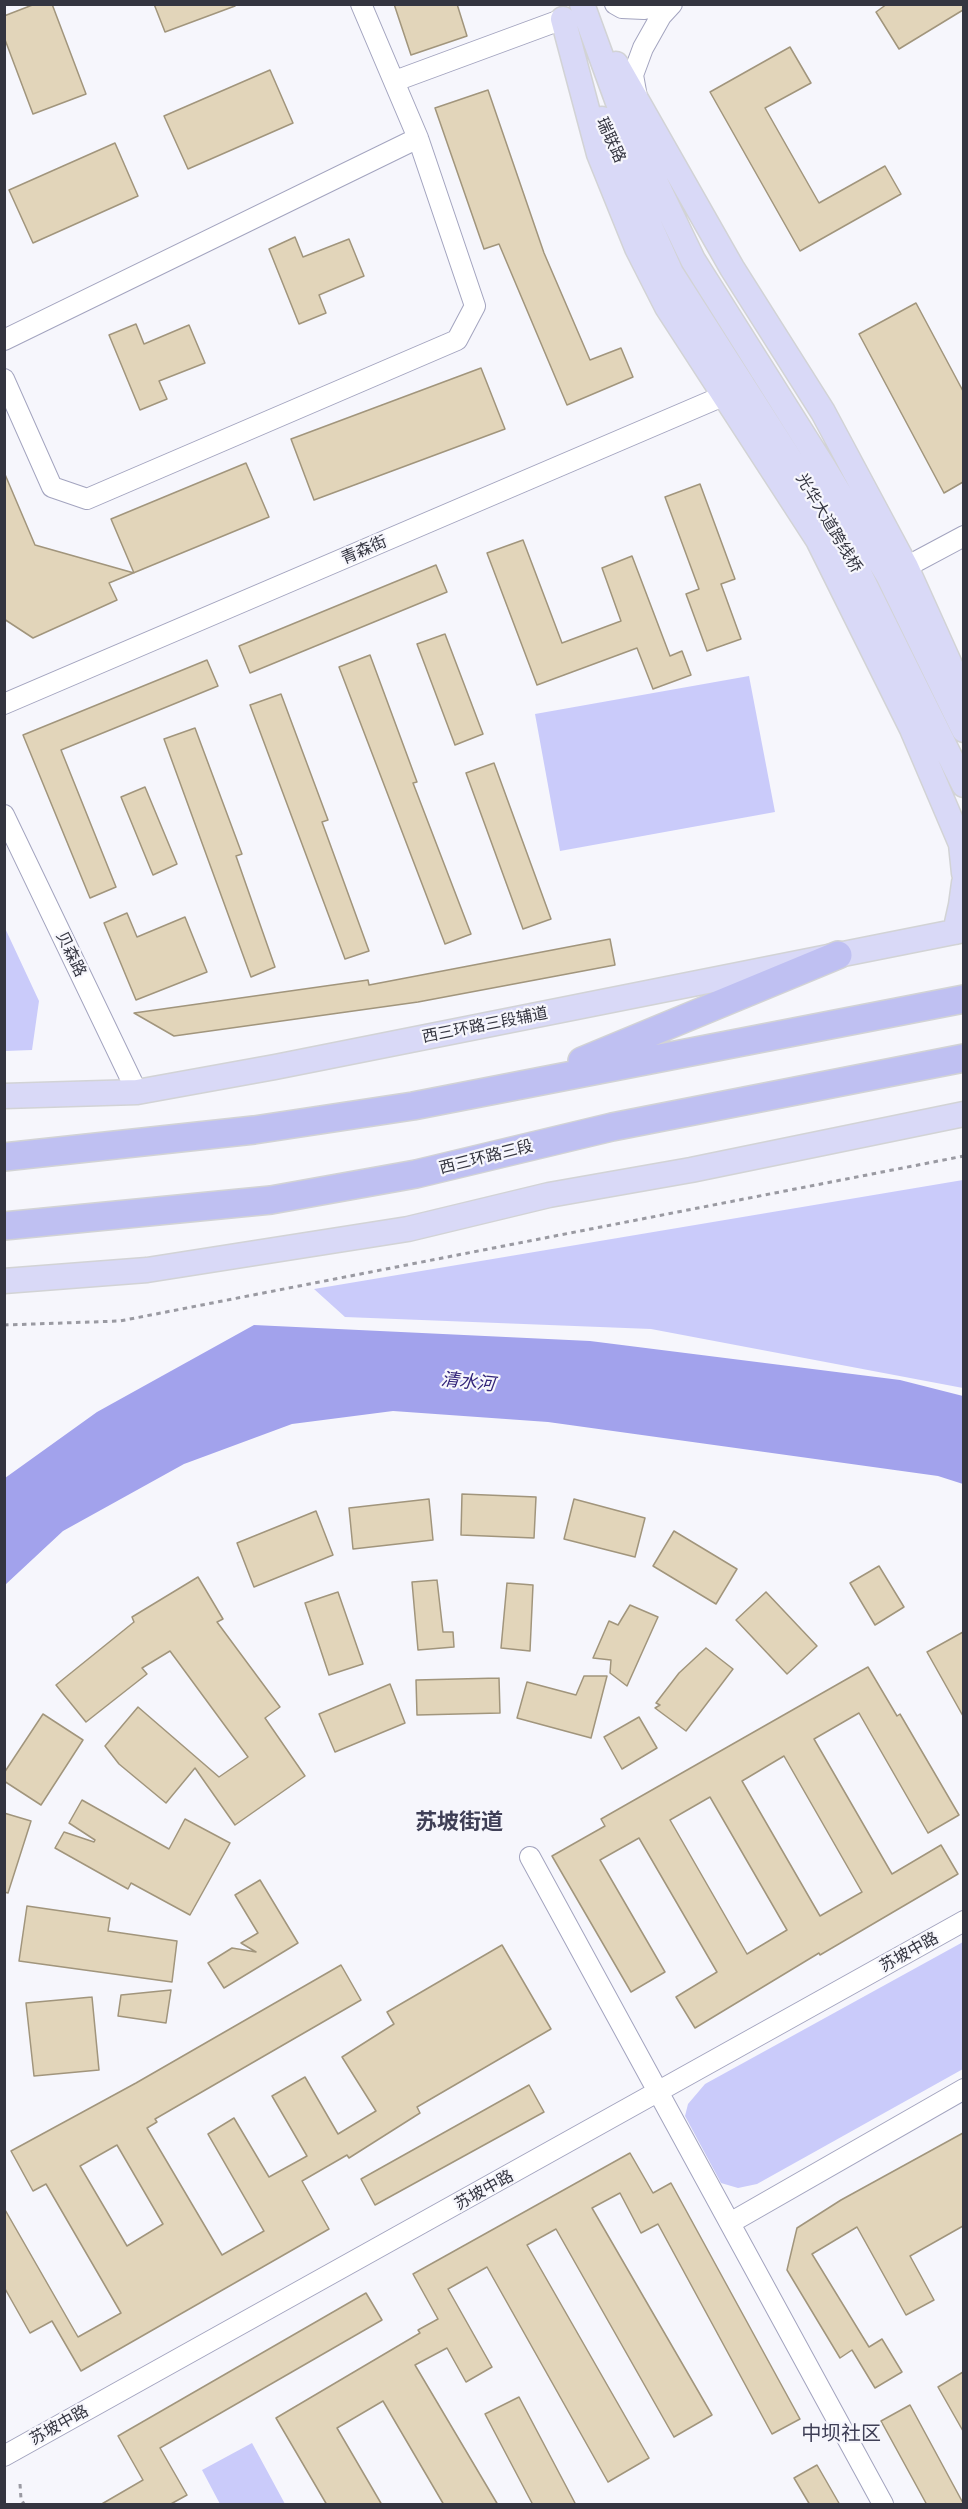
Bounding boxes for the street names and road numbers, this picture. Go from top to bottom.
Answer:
street label: 瑞联路 [592,114,630,166]
street label: 光华大道跨线桥 [792,470,866,576]
street label: 青森街 [338,532,390,568]
street label: 贝森路 [52,928,90,980]
street label: 西三环路三段辅道 [420,1003,550,1047]
street label: 西三环路三段 [437,1136,535,1178]
street label: 苏坡中路 [876,1928,942,1976]
street label: 苏坡中路 [451,2166,517,2214]
street label: 苏坡中路 [26,2401,92,2449]

